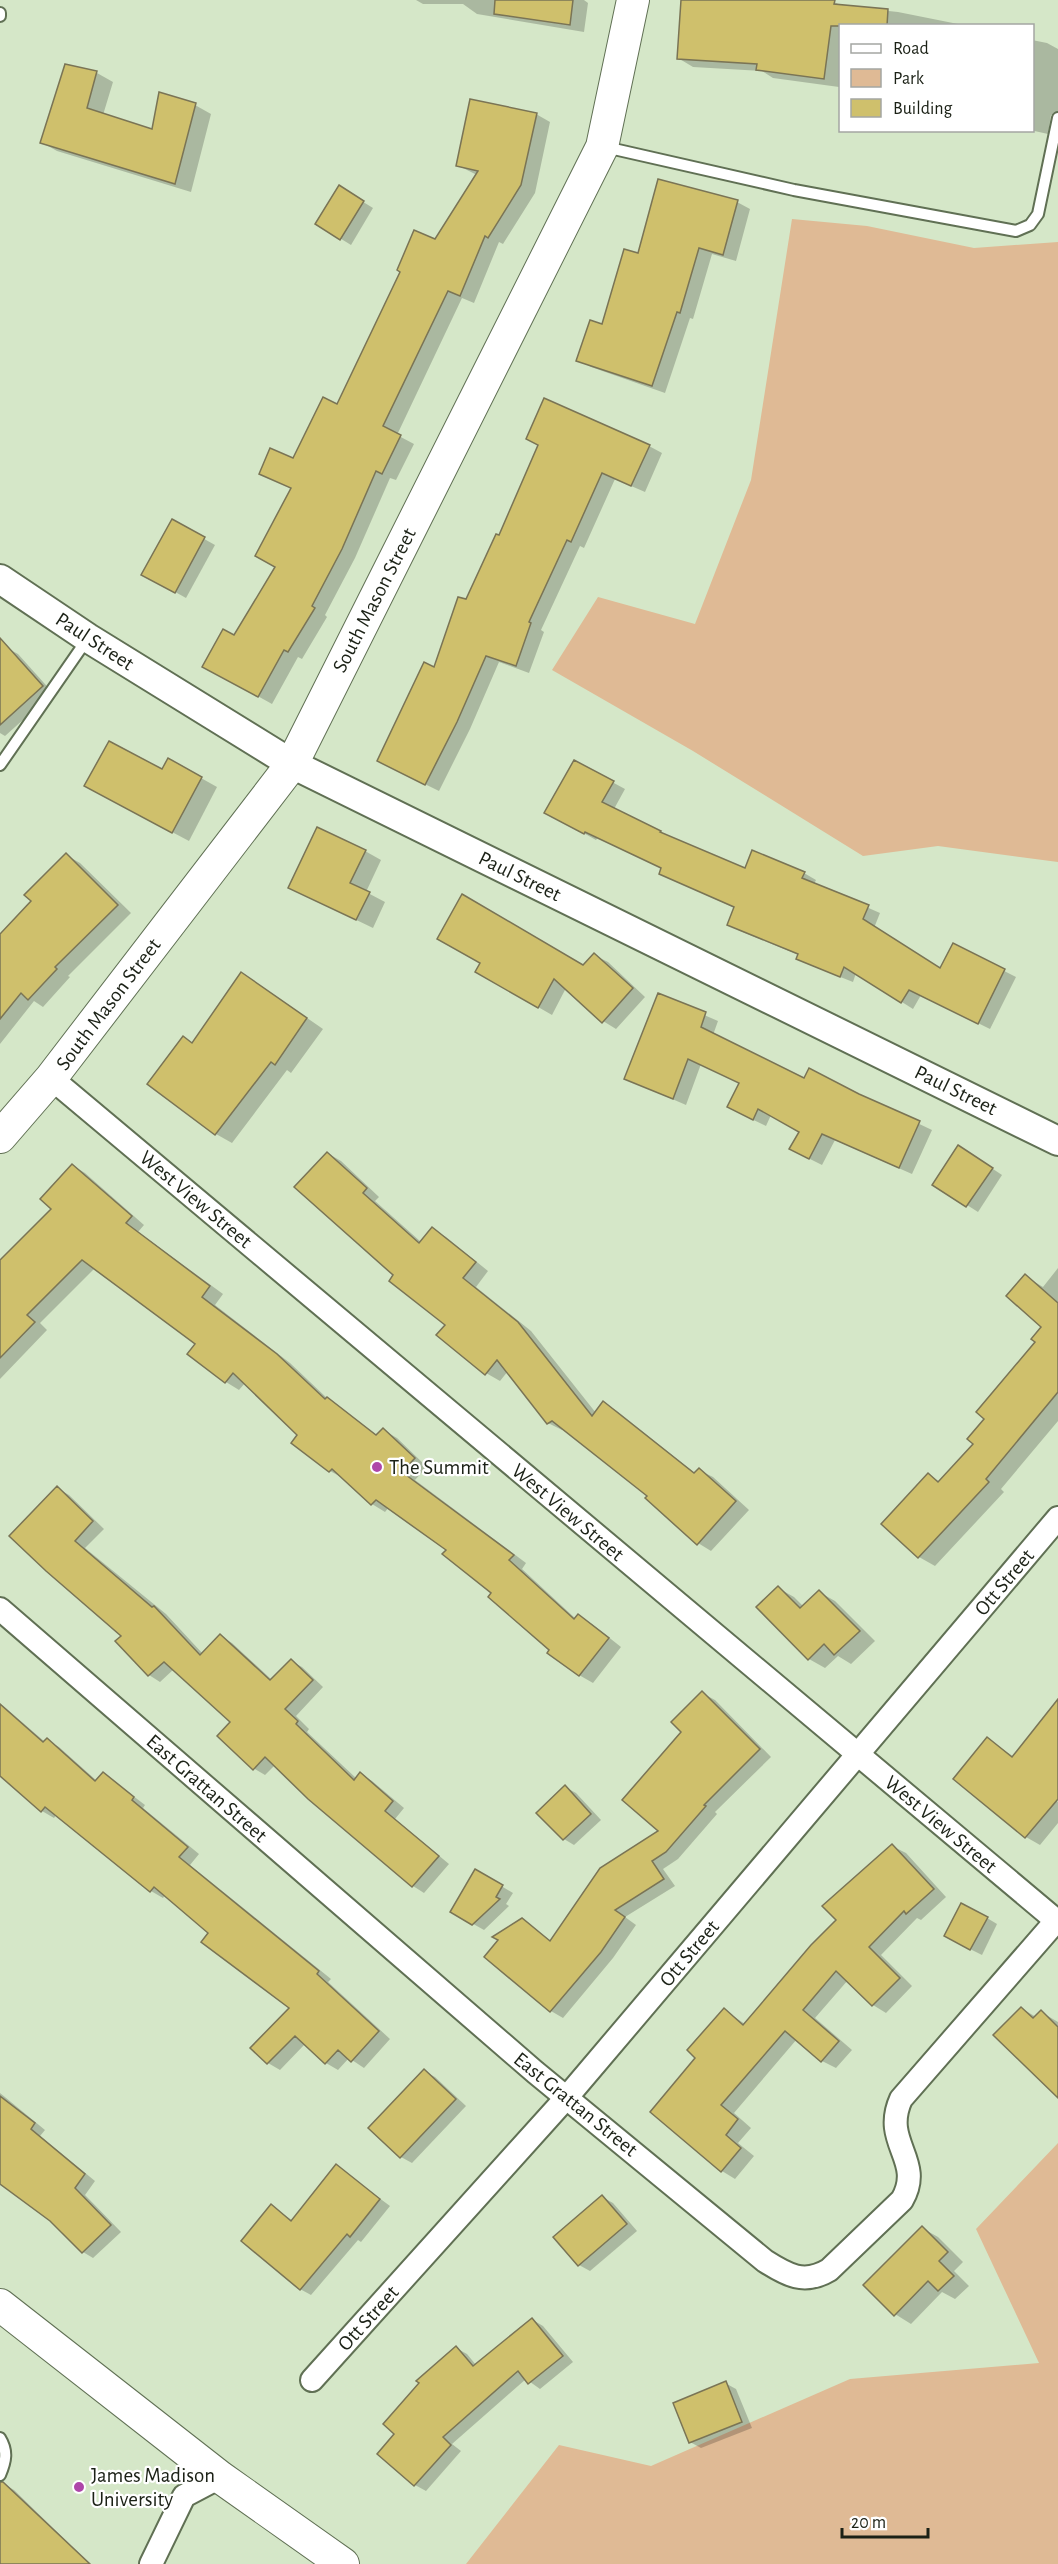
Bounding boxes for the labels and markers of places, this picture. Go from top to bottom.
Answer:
place label: The Summit [389,1457,489,1478]
marker: The Summit [370,1460,384,1474]
place label: James Madison University [91,2465,215,2510]
marker: James Madison University [72,2480,86,2494]

